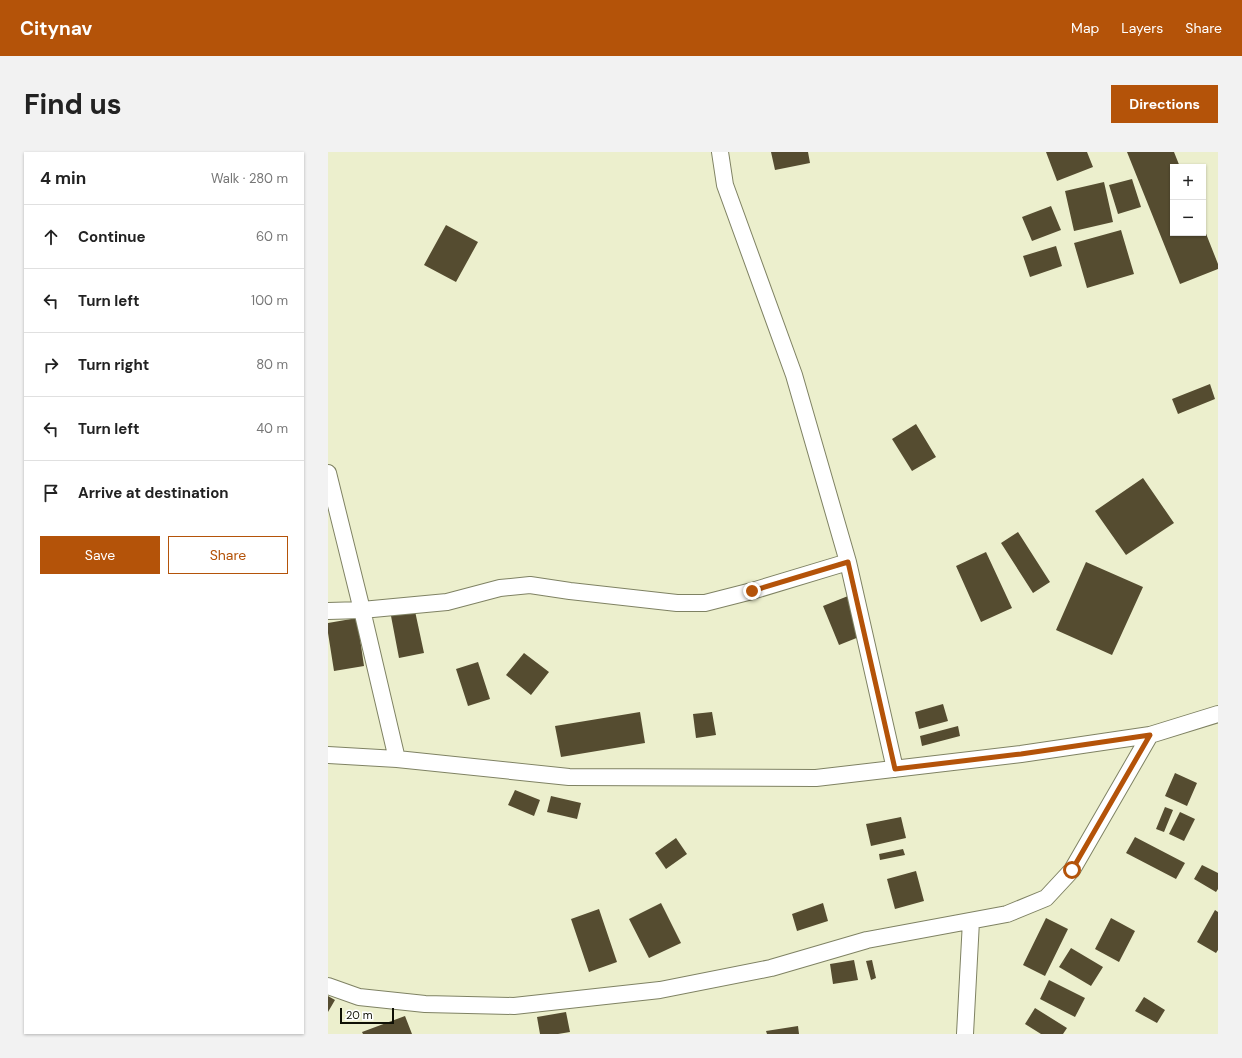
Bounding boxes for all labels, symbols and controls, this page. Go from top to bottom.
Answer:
text: Citynav [20,16,92,41]
text: Map [1071,19,1099,37]
text: Layers [1121,19,1163,37]
text: Share [1185,19,1222,37]
button: Directions [1111,85,1218,123]
text: Find us [24,86,122,123]
map controls [1170,164,1206,236]
button: + [1170,164,1206,200]
text: 4 min [40,167,86,189]
text: Walk · 280 m [211,170,288,187]
button: − [1170,200,1206,236]
icon: ahead [40,226,62,248]
text: Continue [78,227,146,247]
text: 60 m [256,228,288,245]
icon: left [40,290,62,312]
text: Turn left [78,291,139,311]
text: 100 m [251,292,288,309]
icon: right [40,354,62,376]
text: Turn right [78,355,149,375]
text: 80 m [256,356,288,373]
icon: left [40,418,62,440]
text: Turn left [78,419,139,439]
text: 40 m [256,420,288,437]
icon: arrive [40,482,62,504]
text: Arrive at destination [78,483,229,503]
button: Save [40,536,160,574]
button: Share [168,536,288,574]
route end [743,582,761,600]
route start [1063,861,1081,879]
scale bar [340,1006,394,1025]
text: 20 m [346,1008,372,1022]

